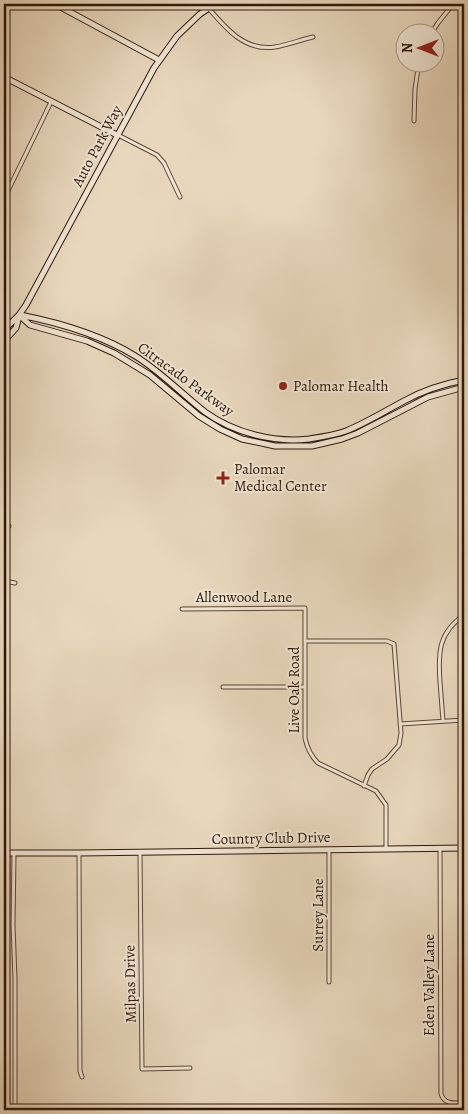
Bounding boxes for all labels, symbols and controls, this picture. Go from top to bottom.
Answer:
north arrow [396,22,446,72]
text: N [398,43,417,53]
street label: Auto Park Way [67,102,127,191]
street label: Citracado Parkway [134,337,238,421]
place label: Palomar Health [293,376,389,396]
marker: Palomar Health [277,380,289,392]
place label: Palomar Medical Center [234,459,327,496]
marker: Palomar Medical Center [216,471,230,485]
street label: Allenwood Lane [195,587,292,607]
street label: Live Oak Road [284,646,304,734]
street label: Country Club Drive [211,827,331,849]
street label: Surrey Lane [308,878,328,952]
street label: Eden Valley Lane [419,933,439,1036]
street label: Milpas Drive [119,945,141,1023]

